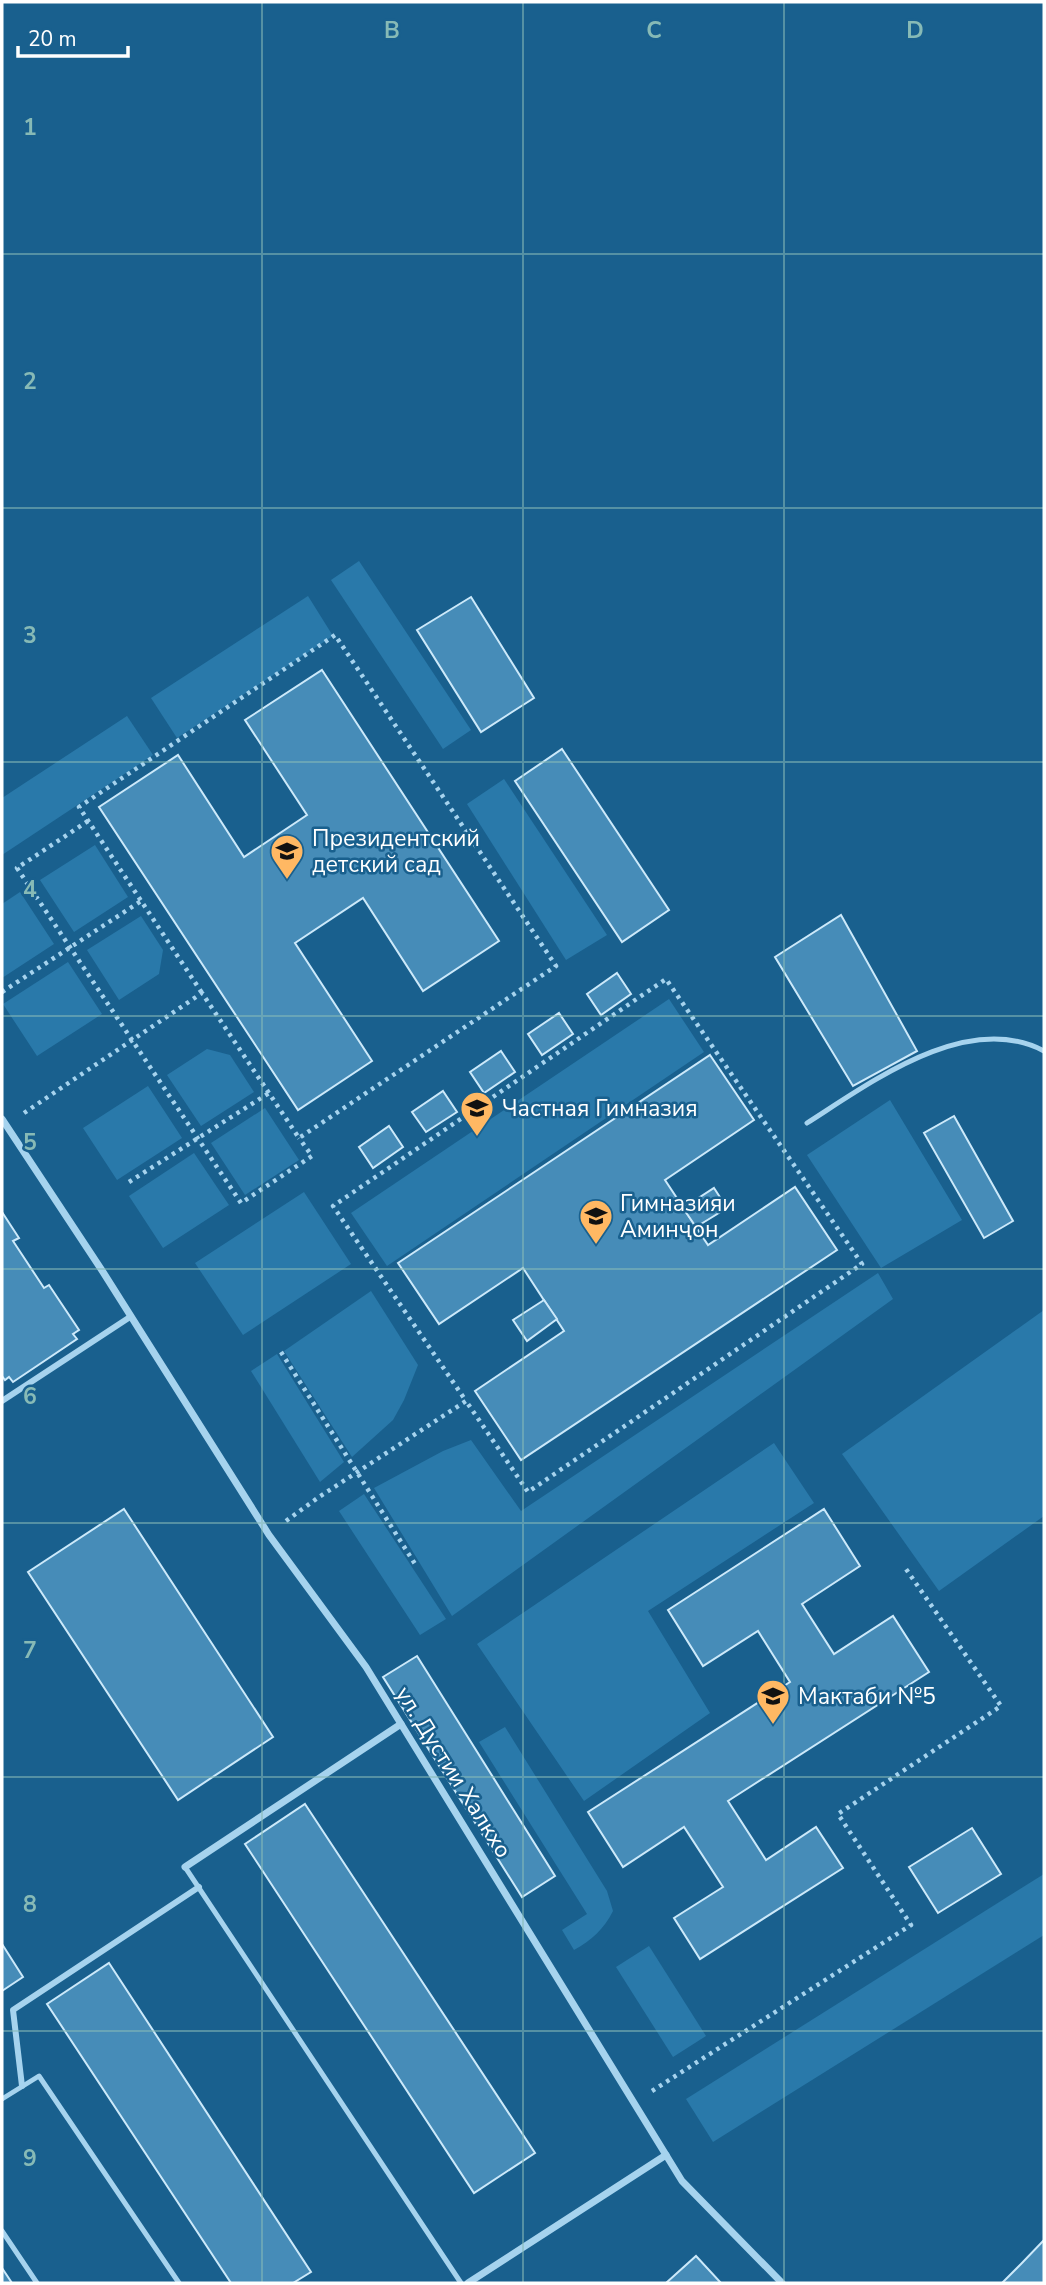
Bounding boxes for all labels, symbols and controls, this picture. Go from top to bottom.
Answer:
scale bar [18,14,128,58]
text: B [384,15,400,46]
text: C [646,15,662,46]
text: D [906,15,924,46]
text: 20 m [28,25,77,53]
text: 1 [23,112,37,143]
text: 2 [23,366,37,397]
text: 3 [23,620,37,651]
place label: Президентский детский сад [312,823,480,880]
school or university icon: Президентский детский сад [268,832,306,881]
text: 4 [23,874,37,905]
school or university icon: Частная Гимназия [458,1089,496,1138]
place label: Частная Гимназия [502,1093,698,1124]
text: 5 [23,1127,37,1158]
place label: Гимназияи Аминҷон [620,1188,736,1245]
school or university icon: Гимназияи Аминҷон [577,1197,615,1246]
text: 6 [23,1381,37,1412]
text: 7 [23,1635,37,1666]
school or university icon: Мактаби №5 [754,1677,792,1726]
street label: ул. Дустии Халкхо [388,1681,519,1864]
place label: Мактаби №5 [798,1681,936,1712]
text: 8 [23,1889,37,1920]
text: 9 [23,2143,37,2174]

